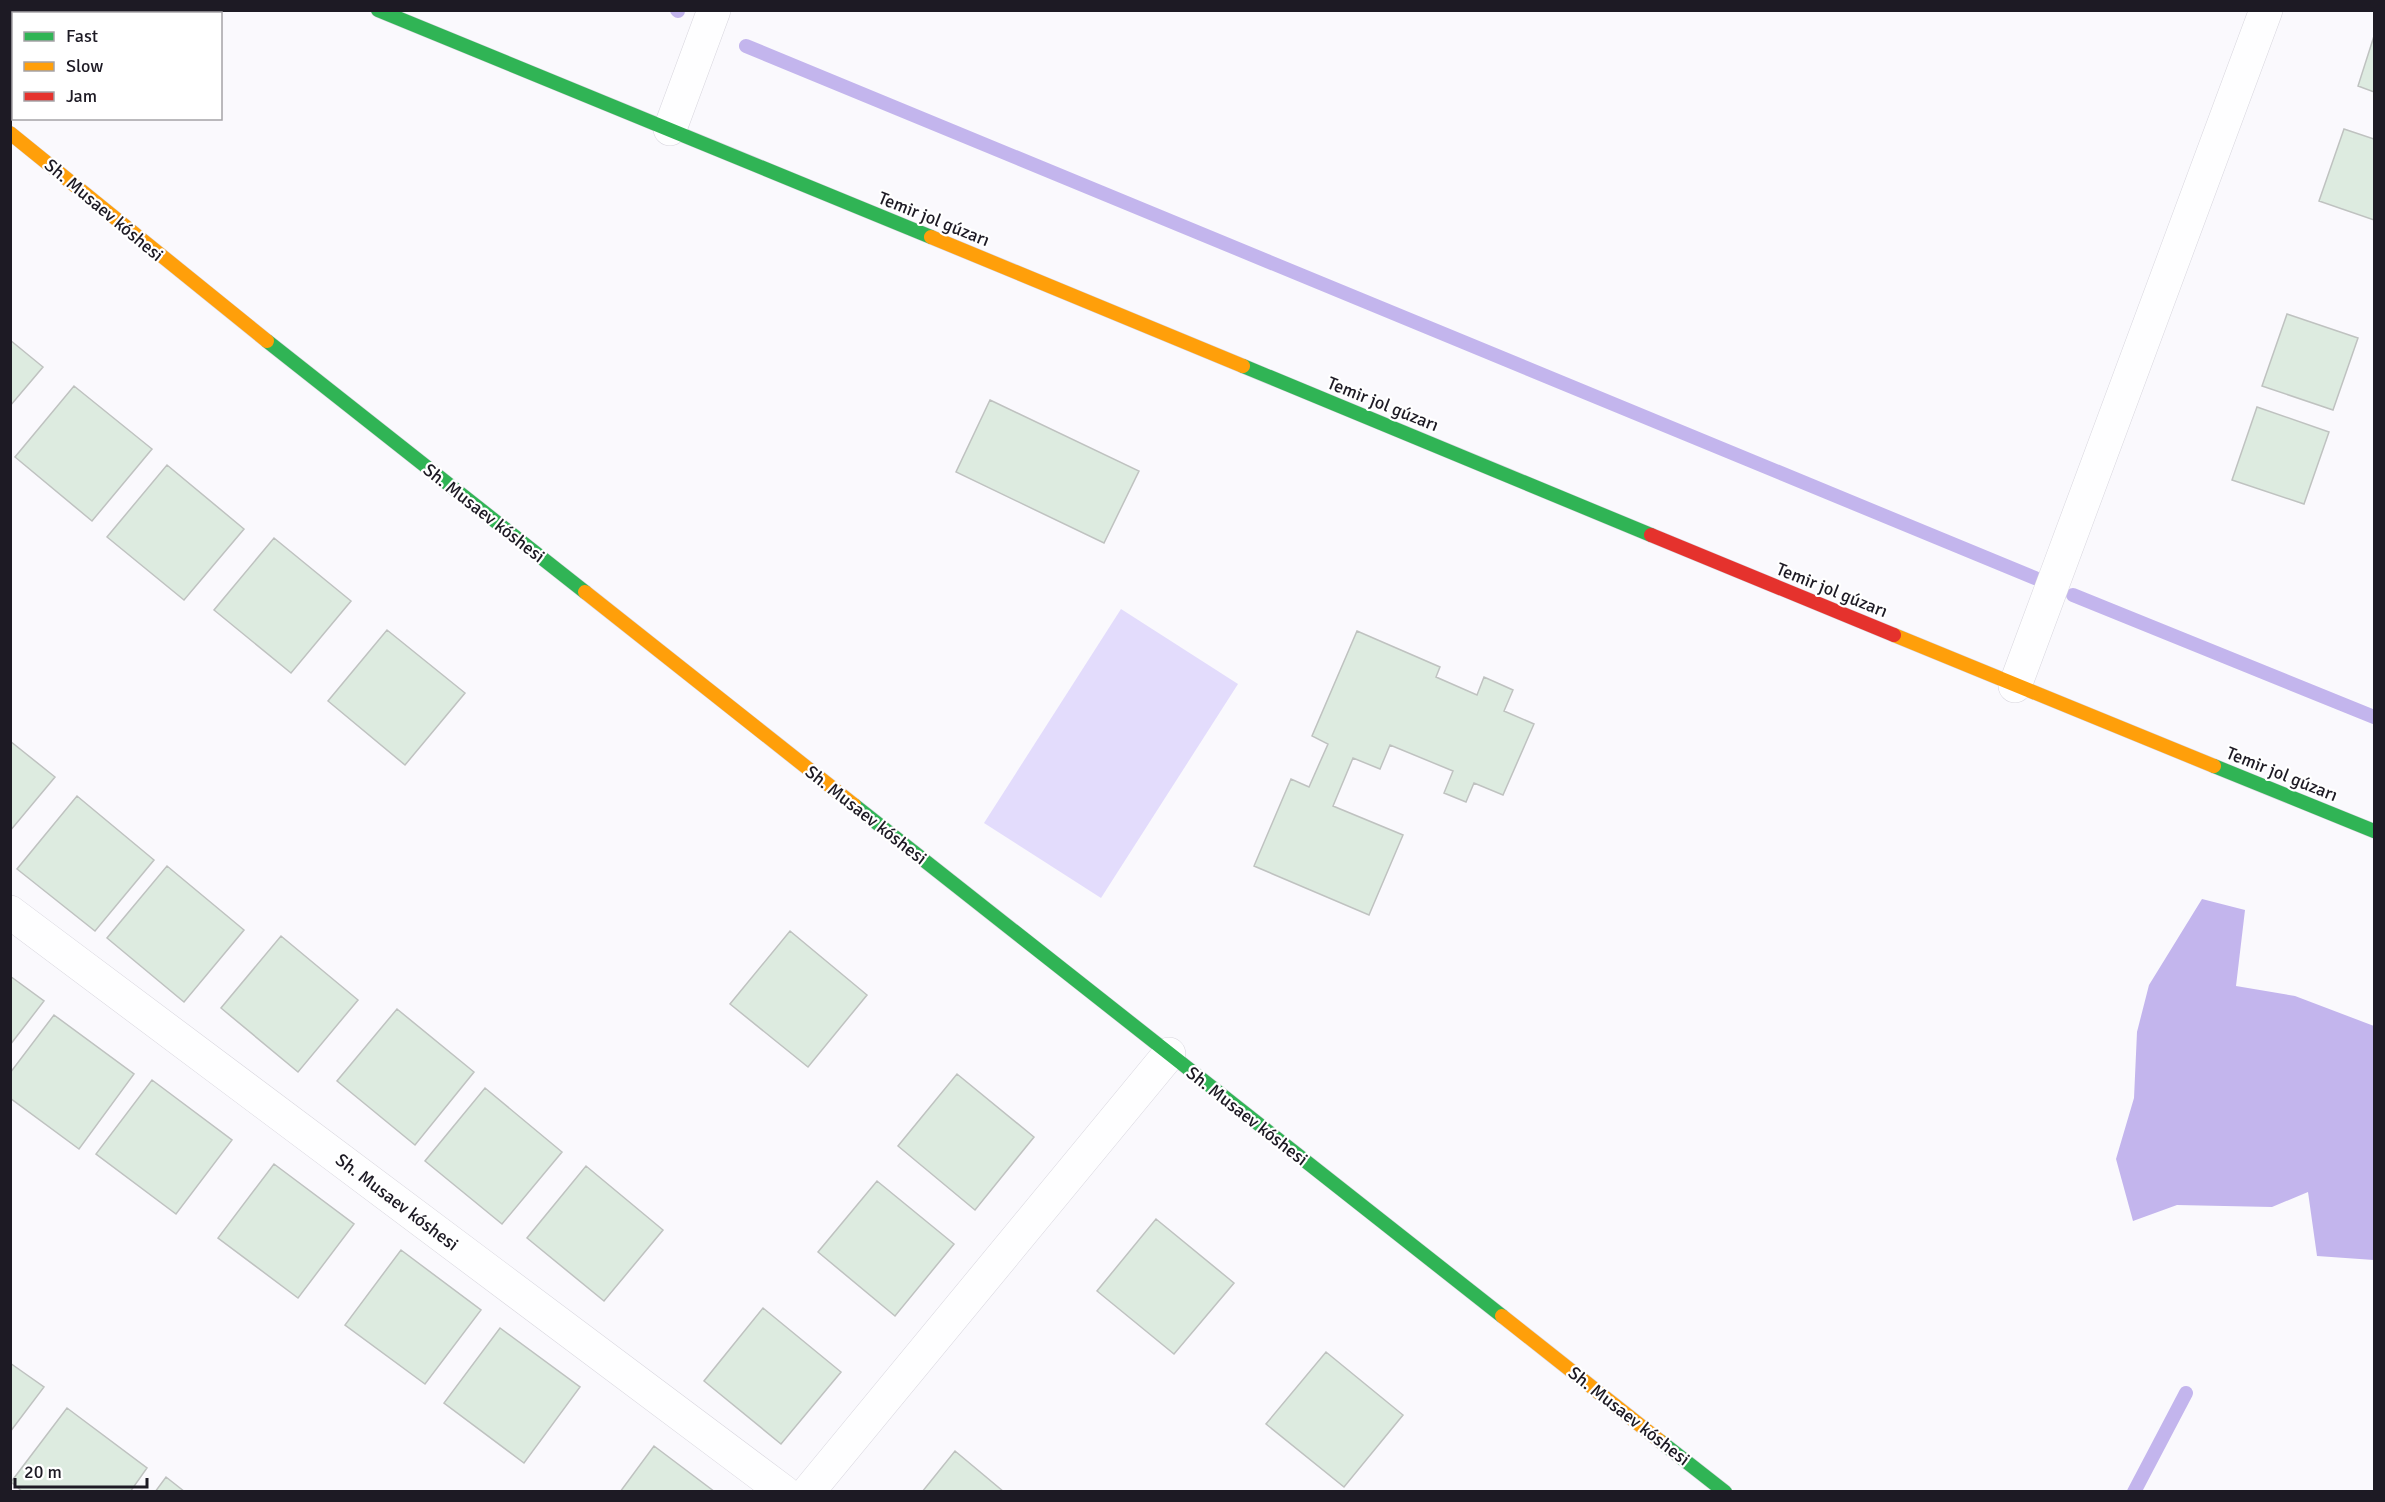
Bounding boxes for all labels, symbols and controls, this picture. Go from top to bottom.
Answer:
legend [12,12,222,120]
text: Fast [66,25,98,47]
text: Slow [66,55,103,77]
text: Jam [66,85,97,107]
street label: Sh. Musaev kóshesi [40,154,168,266]
street label: Temir jol gúzarı [875,187,993,251]
street label: Temir jol gúzarı [1324,372,1442,436]
street label: Sh. Musaev kóshesi [419,459,549,567]
street label: Temir jol gúzarı [1773,558,1891,622]
street label: Temir jol gúzarı [2223,742,2341,806]
street label: Sh. Musaev kóshesi [801,761,931,869]
street label: Sh. Musaev kóshesi [1182,1062,1312,1170]
street label: Sh. Musaev kóshesi [331,1149,463,1255]
street label: Sh. Musaev kóshesi [1564,1362,1694,1470]
scale bar [15,1451,147,1489]
text: 20 m [24,1461,62,1483]

